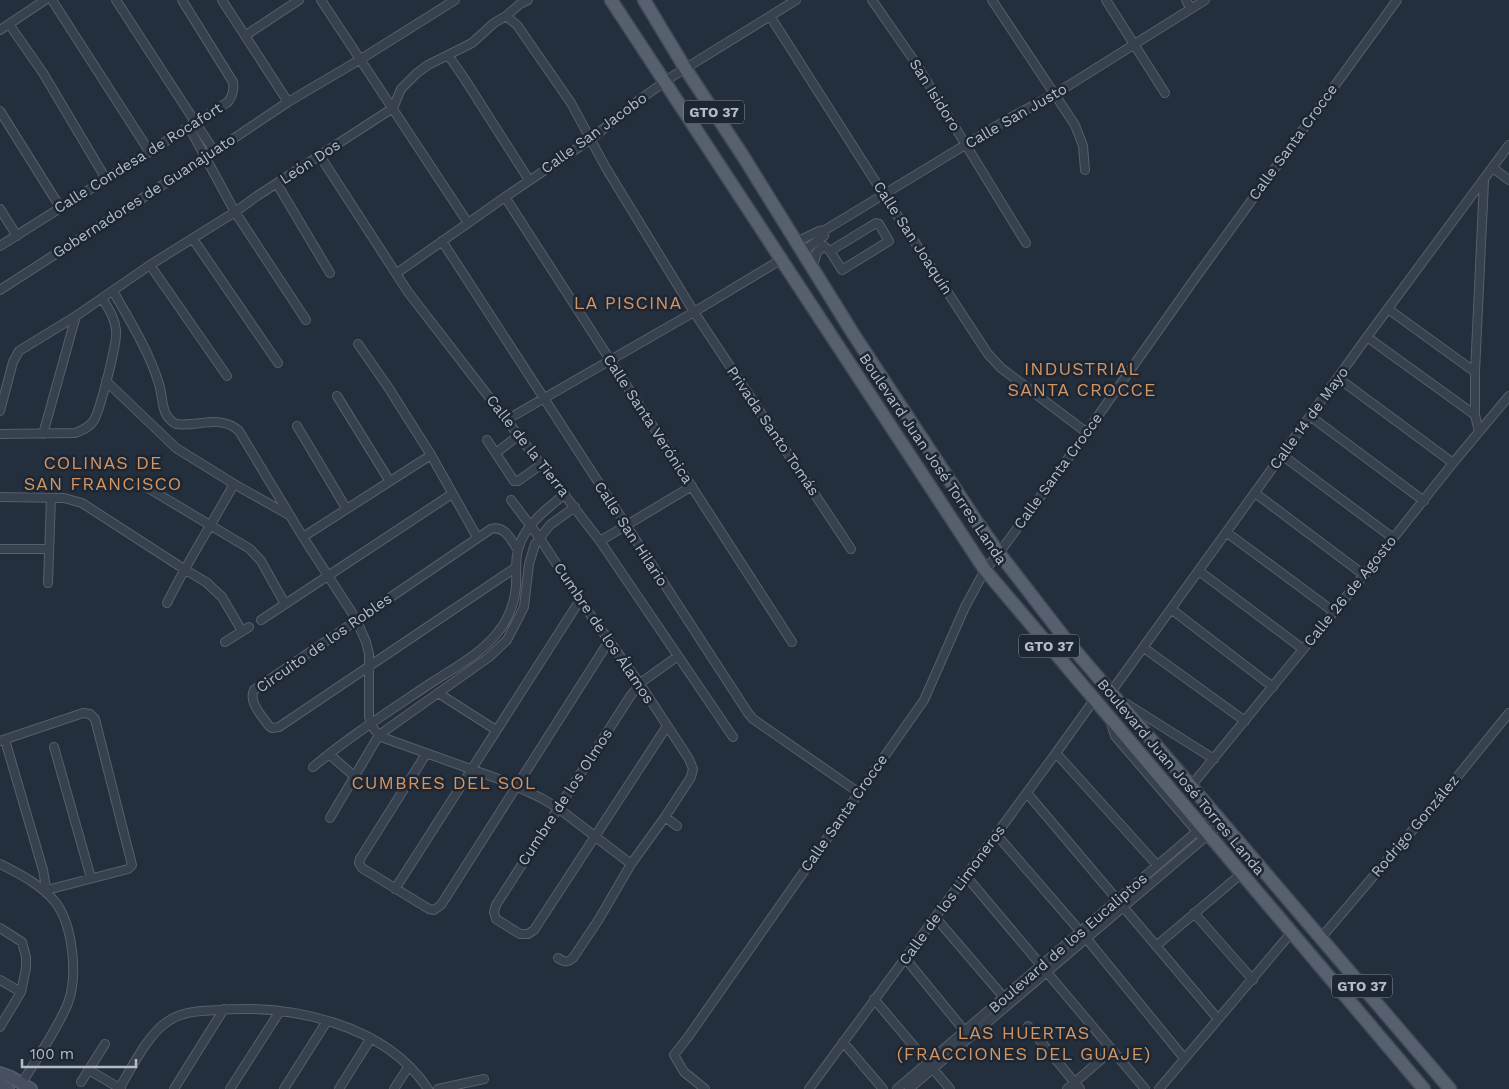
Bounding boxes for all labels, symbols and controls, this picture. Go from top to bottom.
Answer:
street label: San Isidoro [906,56,964,134]
street label: Calle San Justo [962,80,1070,152]
street label: Calle Santa Crocce [1245,80,1341,204]
street label: Calle San Jacobo [538,89,650,177]
street label: Calle Condesa de Rocafort [51,98,226,217]
road number: GTO 37 [684,100,744,124]
street label: Gobernadores de Guanajuato [49,130,239,262]
street label: León Dos [276,136,344,188]
street label: Calle San Joaquín [870,178,956,298]
district label: LA PISCINA [574,292,682,313]
street label: Boulevard Juan José Torres Landa [855,350,1011,568]
street label: Calle Santa Verónica [599,351,697,487]
district label: INDUSTRIAL SANTA CROCCE [1008,358,1156,400]
street label: Privada Santo Tomás [723,363,823,499]
street label: Calle 14 de Mayo [1266,363,1352,473]
street label: Calle de la Tierra [483,391,574,501]
street label: Calle Santa Crocce [1010,409,1106,533]
district label: COLINAS DE SAN FRANCISCO [24,452,182,494]
street label: Calle San Hilario [590,478,672,590]
street label: Calle 26 de Agosto [1300,532,1400,650]
street label: Cumbre de los Álamos [550,559,658,707]
street label: Circuito de los Robles [253,589,395,697]
road number: GTO 37 [1019,634,1079,658]
street label: Boulevard Juan José Torres Landa [1094,675,1269,879]
street label: Cumbre de los Olmos [514,725,616,869]
street label: Calle Santa Crocce [797,751,891,875]
street label: Rodrigo González [1367,771,1463,881]
district label: CUMBRES DEL SOL [352,772,537,793]
street label: Calle de los Limoneros [895,821,1009,968]
street label: Boulevard de los Eucaliptos [985,869,1151,1017]
road number: GTO 37 [1332,974,1392,998]
district label: LAS HUERTAS (FRACCIONES DEL GUAJE) [897,1022,1151,1064]
scale bar [22,1036,136,1068]
text: 100 m [30,1045,74,1063]

